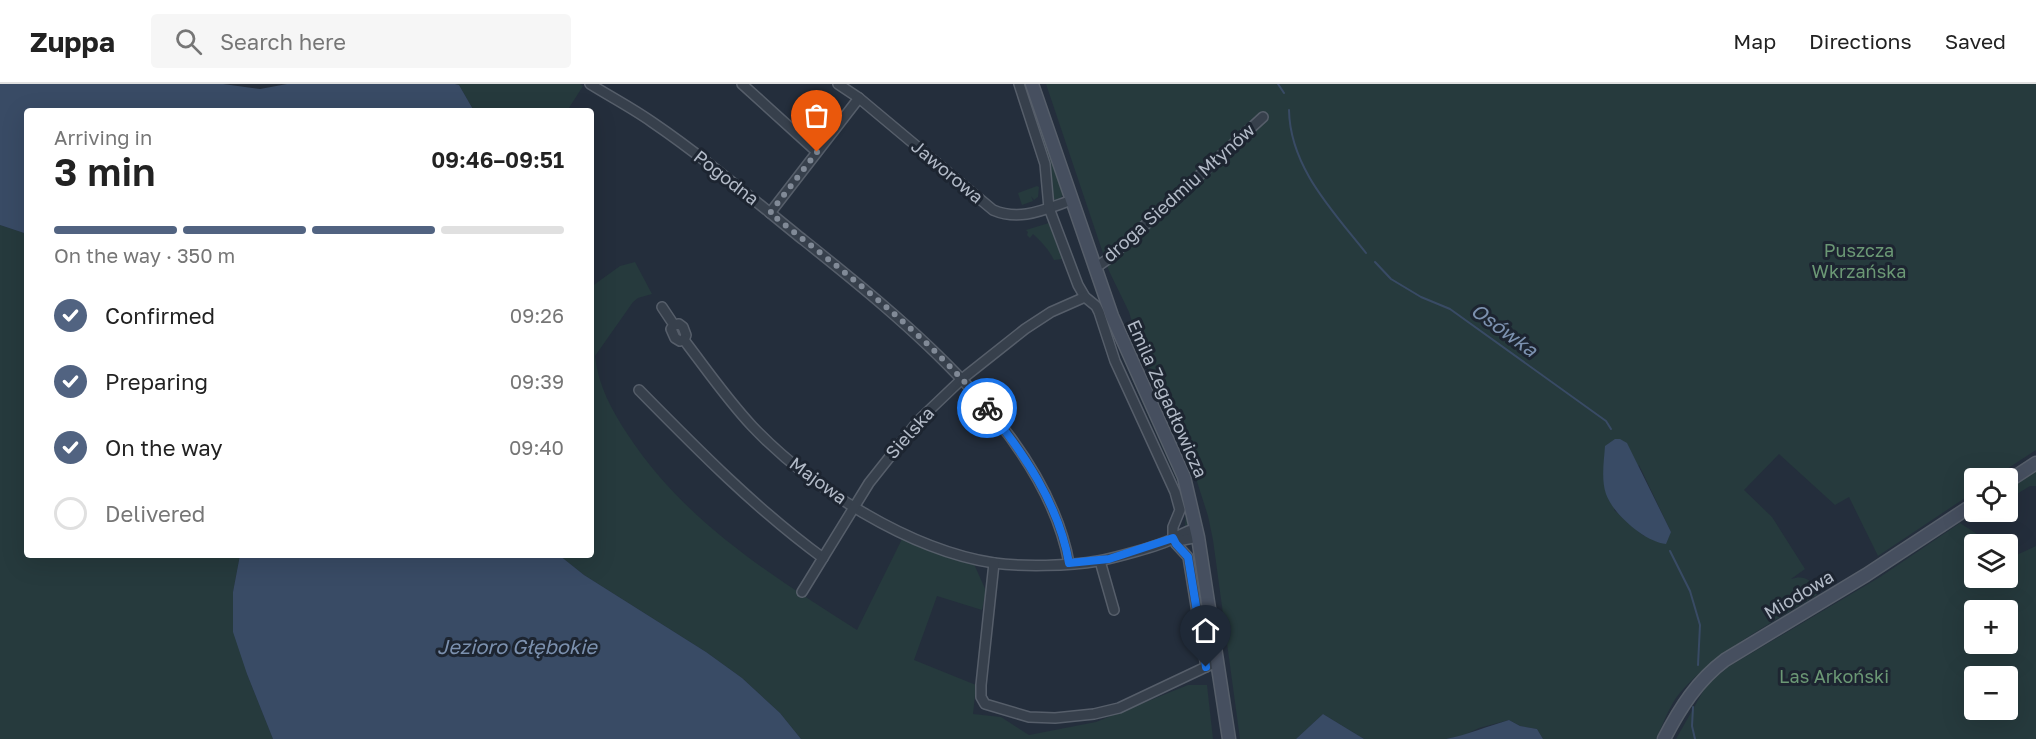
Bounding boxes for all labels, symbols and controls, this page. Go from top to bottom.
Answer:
search box [151,14,571,68]
text: Zuppa [30,25,115,58]
icon: search [172,25,205,58]
text: Search here [220,28,346,55]
text: Map [1733,28,1776,54]
text: Directions [1809,28,1912,54]
text: Saved [1945,28,2006,54]
pin [791,90,842,152]
icon: bag [800,99,833,132]
street label: droga Siedmiu Młynów [1098,118,1259,266]
text: Arriving in [54,125,152,149]
street label: Jaworowa [907,135,988,208]
street label: Pogodna [690,145,764,209]
text: 09:46–09:51 [431,146,564,173]
text: 3 min [54,148,156,195]
park label: Puszcza Wkrzańska [1812,239,1906,282]
text: On the way · 350 m [54,243,235,267]
water label: Osówka [1467,297,1543,362]
icon: check [54,299,87,332]
text: Confirmed [105,302,215,329]
text: 09:26 [510,303,564,327]
street label: Emila Zegadłowicza [1123,316,1213,481]
icon: check [54,365,87,398]
text: Preparing [105,368,208,395]
text: 09:39 [510,369,564,393]
courier [957,378,1017,438]
icon: bike [971,392,1004,425]
street label: Sielska [880,402,938,463]
icon: check [54,431,87,464]
text: On the way [105,434,223,461]
text: 09:40 [509,435,564,459]
street label: Majowa [786,452,852,508]
map controls [1964,468,2018,720]
button: locate [1964,468,2018,522]
text: Delivered [105,500,205,527]
button: layers [1964,534,2018,588]
street label: Miodowa [1760,565,1837,623]
button: + [1964,600,2018,654]
pin [1180,605,1231,667]
icon: home [1189,614,1222,647]
water label: Jezioro Głębokie [437,634,598,659]
park label: Las Arkoński [1779,665,1889,687]
button: − [1964,666,2018,720]

